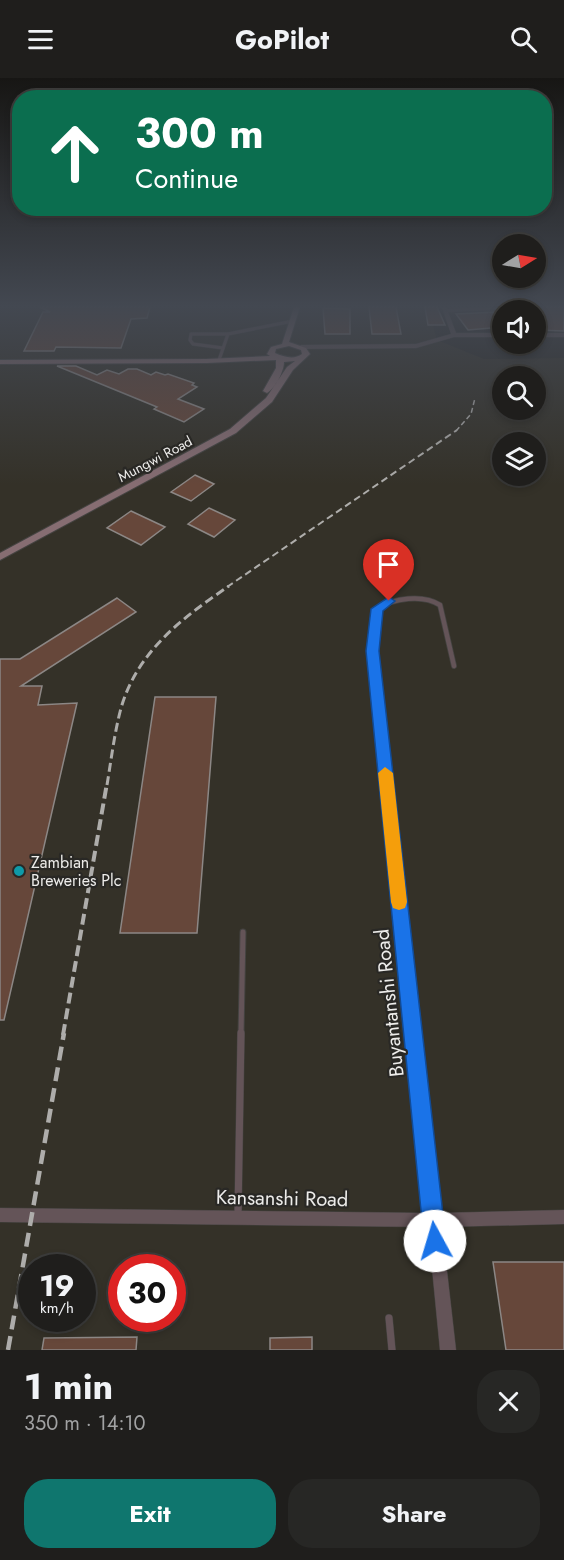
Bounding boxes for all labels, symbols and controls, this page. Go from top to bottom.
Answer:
text: GoPilot [235,20,329,59]
icon: menu [24,23,57,56]
icon: search [507,23,540,56]
text: 300 m [135,103,264,164]
icon: ahead [36,114,114,192]
text: Continue [135,159,238,198]
north arrow [492,234,546,288]
map controls [492,234,546,486]
button: sound [492,300,546,354]
button: search [492,366,546,420]
street label: Mungwi Road [114,431,196,487]
button: layers [492,432,546,486]
pin [363,539,414,601]
icon: arrive [372,548,405,581]
place label: Zambian Breweries Plc [31,851,121,892]
marker: Zambian Breweries Plc [12,864,26,878]
street label: Buyantanshi Road [367,928,412,1078]
street label: Kansanshi Road [215,1183,348,1214]
position arrow [403,1209,467,1273]
speed limit sign: 30 [108,1254,186,1332]
text: 19 [39,1264,75,1307]
text: km/h [40,1297,74,1319]
text: 1 min [24,1360,113,1412]
button: close [477,1370,540,1433]
text: 350 m · 14:10 [24,1409,145,1438]
button: Exit [24,1479,276,1548]
button: Share [288,1479,540,1548]

